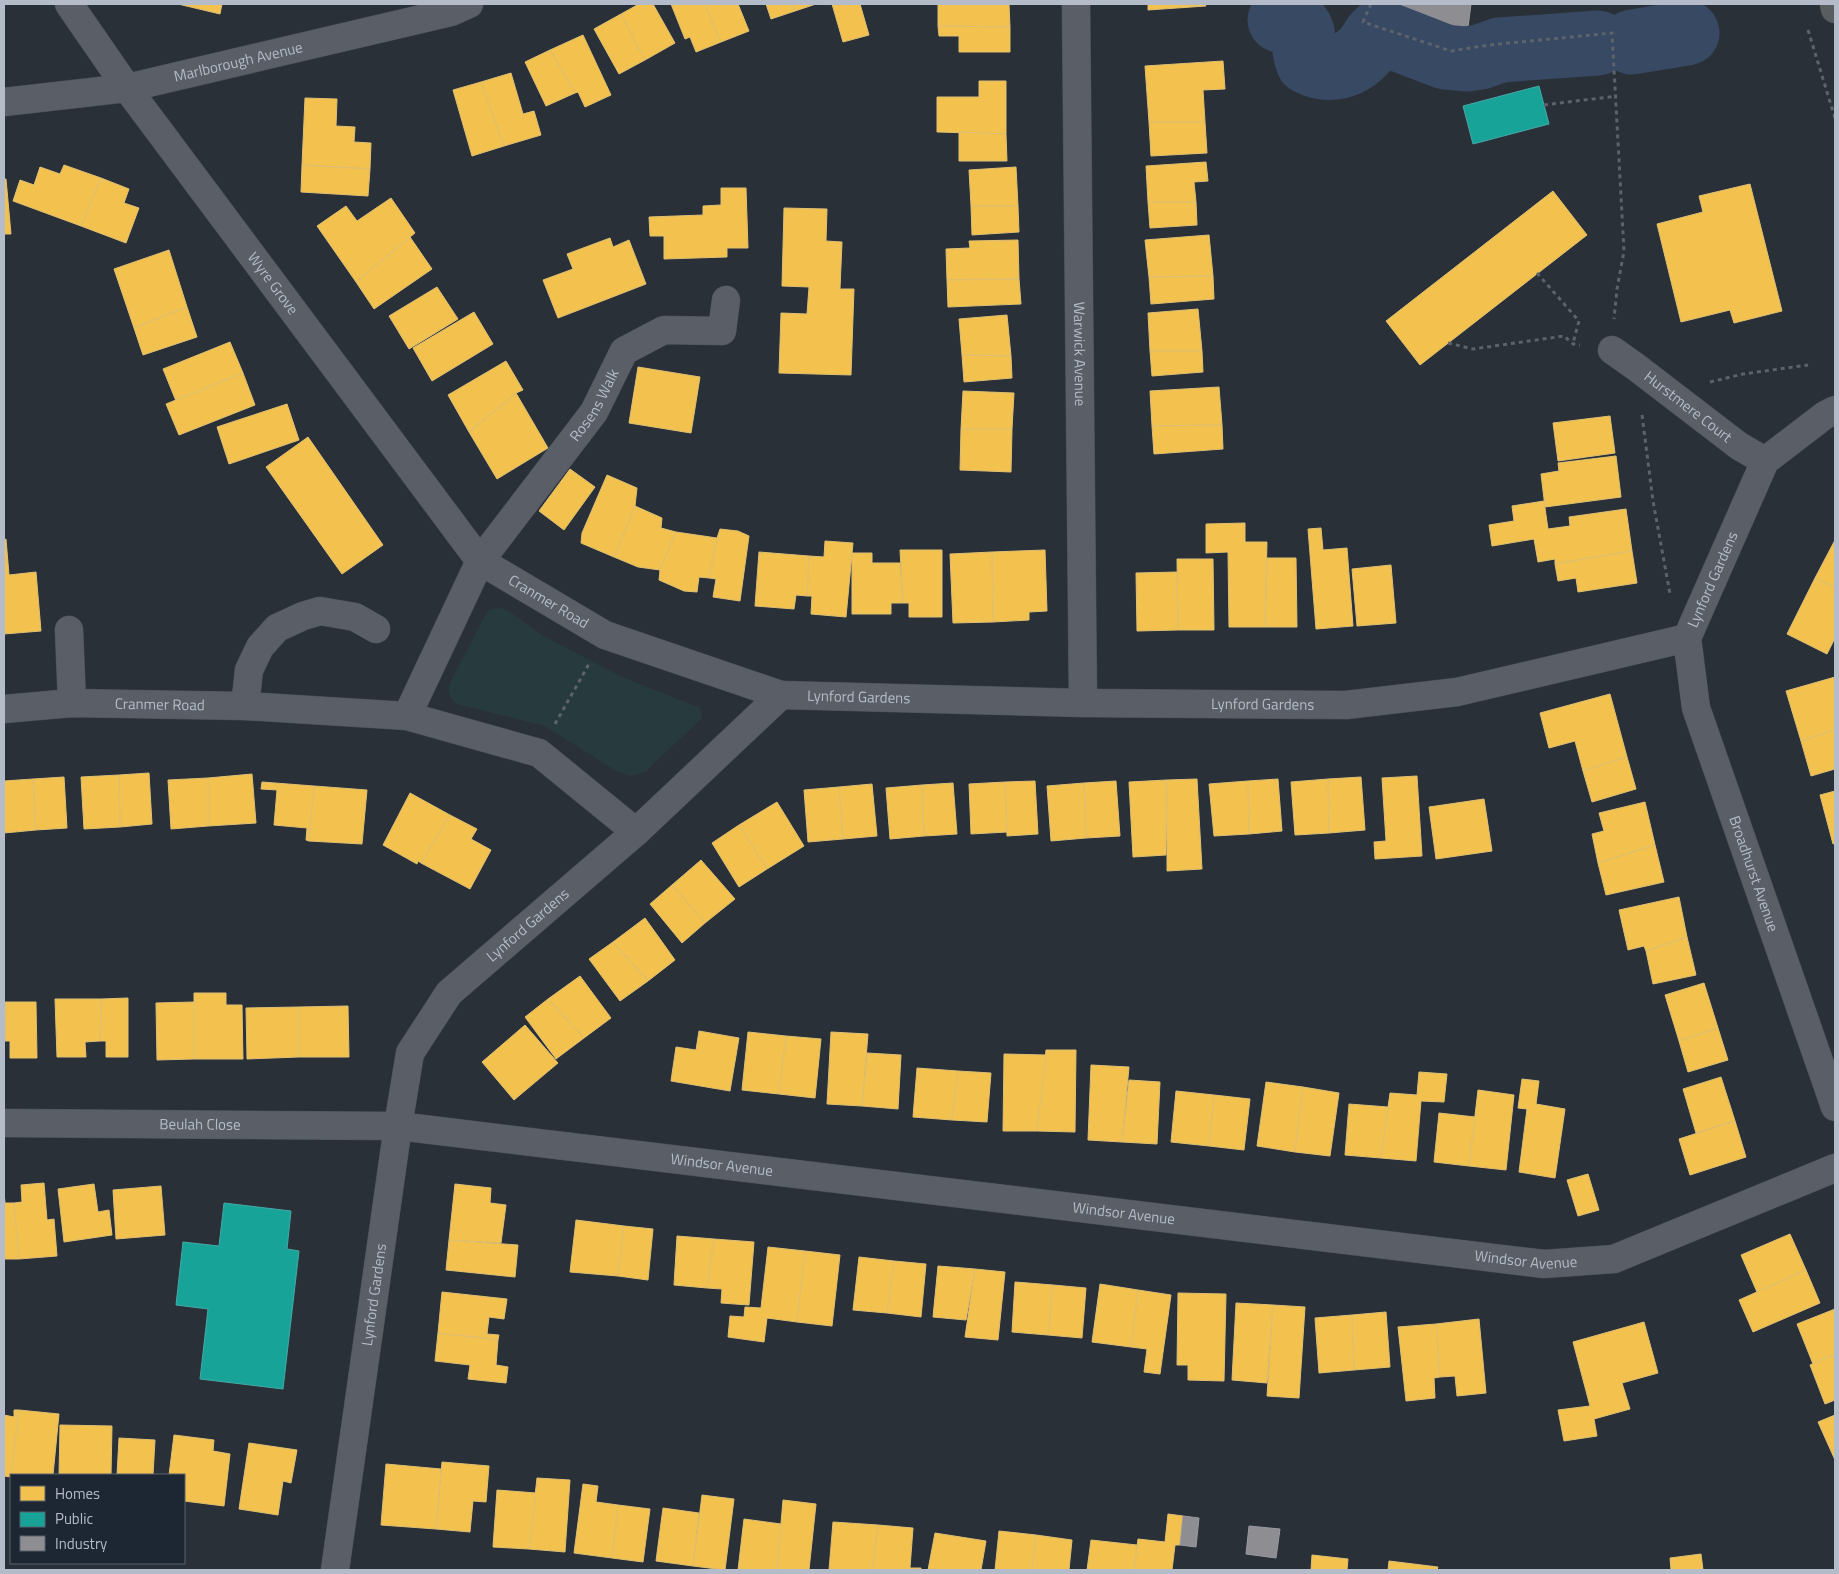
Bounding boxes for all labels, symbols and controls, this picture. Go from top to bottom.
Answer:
street label: Marlborough Avenue [171,35,305,88]
street label: Wyre Grove [242,247,304,319]
street label: Warwick Avenue [1068,302,1092,406]
street label: Rosens Walk [564,365,624,446]
street label: Hurstmere Court [1639,365,1738,448]
street label: Lynford Gardens [1681,527,1744,631]
street label: Cranmer Road [504,568,593,634]
street label: Lynford Gardens [807,684,911,709]
street label: Cranmer Road [115,692,205,716]
street label: Lynford Gardens [1211,692,1314,716]
street label: Broadhurst Avenue [1723,812,1785,935]
street label: Lynford Gardens [481,882,574,967]
street label: Beulah Close [159,1112,241,1136]
street label: Windsor Avenue [669,1147,774,1182]
street label: Windsor Avenue [1071,1195,1176,1230]
street label: Lynford Gardens [355,1242,392,1347]
street label: Windsor Avenue [1473,1244,1578,1275]
legend [10,1474,185,1564]
text: Homes [55,1482,100,1505]
text: Public [55,1507,93,1530]
text: Industry [55,1532,107,1555]

